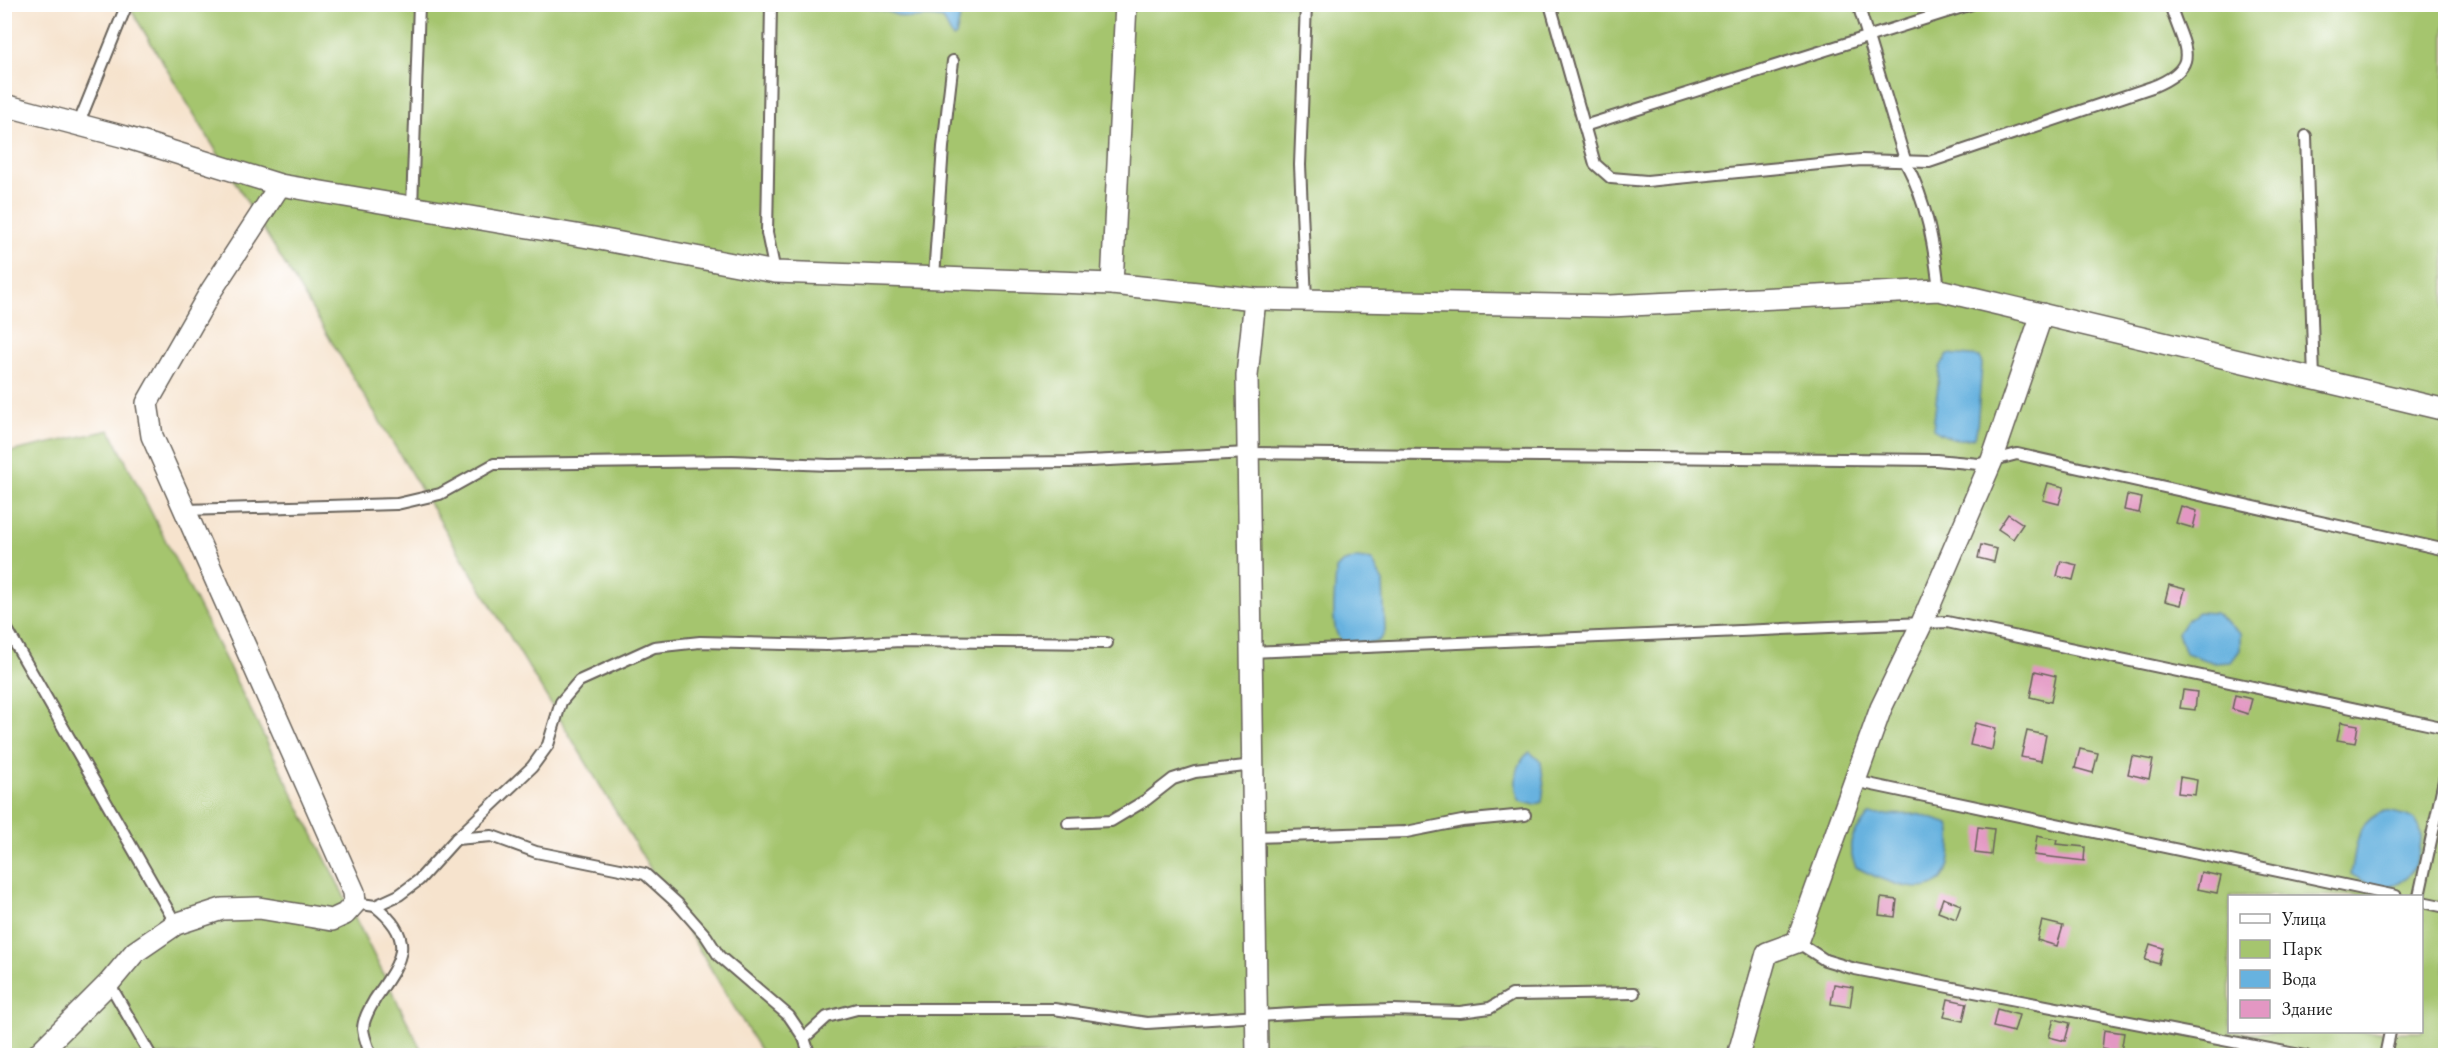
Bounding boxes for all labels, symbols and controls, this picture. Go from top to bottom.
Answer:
legend [2228,895,2423,1033]
text: Улица [2281,907,2327,930]
text: Парк [2282,937,2322,960]
text: Вода [2282,967,2317,990]
text: Здание [2282,997,2332,1020]

